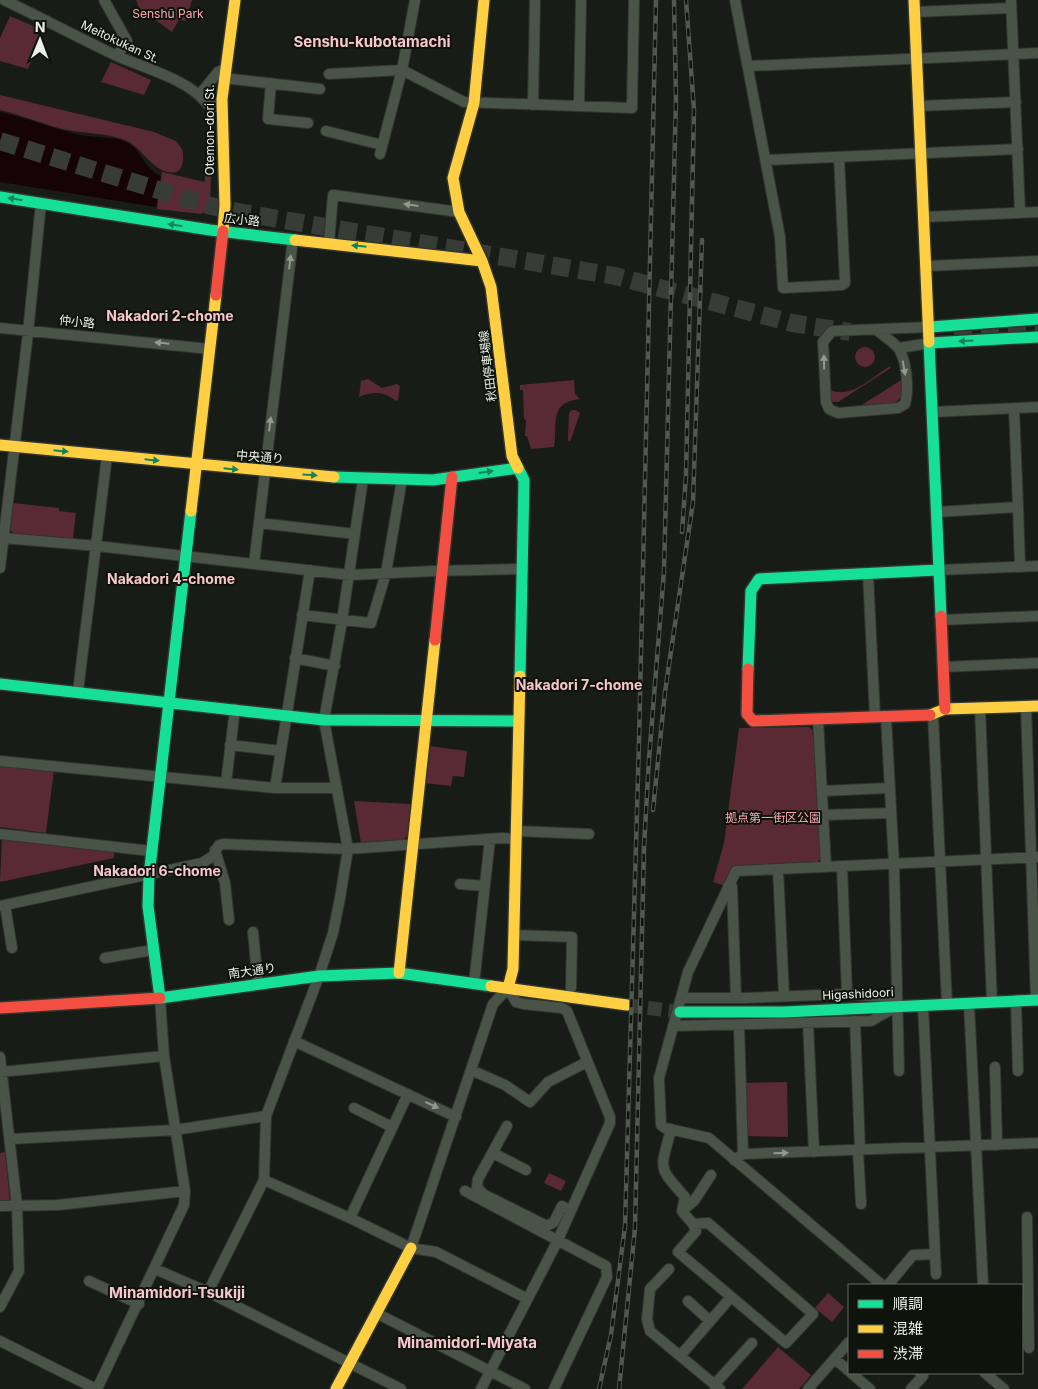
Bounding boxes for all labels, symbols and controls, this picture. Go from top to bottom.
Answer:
park label: Senshū Park [132,6,204,21]
north arrow [15,15,65,65]
street label: Meitokukan St. [79,17,162,66]
text: N [35,18,46,35]
district label: Senshu-kubotamachi [293,32,451,51]
street label: Otemon-dori St. [202,85,217,175]
one-way arrow [6,195,22,203]
one-way arrow [402,201,418,209]
street label: 広小路 [223,210,261,229]
one-way arrow [167,221,183,229]
one-way arrow [351,242,367,250]
one-way arrow [287,254,295,270]
district label: Nakadori 2-chome [106,307,234,324]
street label: 仲小路 [58,312,96,331]
street label: 秋田停車場線 [476,329,499,403]
one-way arrow [958,337,974,345]
one-way arrow [154,339,170,347]
one-way arrow [820,353,828,369]
one-way arrow [900,360,908,376]
one-way arrow [266,415,274,431]
one-way arrow [54,447,70,455]
street label: 中央通り [235,447,285,466]
one-way arrow [144,456,160,464]
one-way arrow [223,465,239,473]
one-way arrow [478,468,494,476]
one-way arrow [302,471,318,479]
district label: Nakadori 4-chome [107,570,235,587]
district label: Nakadori 7-chome [516,676,642,693]
park label: 拠点第一街区公園 [725,810,821,825]
district label: Nakadori 6-chome [93,862,221,879]
street label: 南大通り [227,960,277,981]
street label: Higashidoori [822,984,894,1003]
one-way arrow [425,1102,439,1110]
one-way arrow [773,1149,789,1157]
district label: Minamidori-Tsukiji [109,1283,245,1302]
legend [848,1284,1023,1374]
text: 順調 [893,1294,923,1313]
text: 混雑 [893,1319,923,1338]
district label: Minamidori-Miyata [397,1333,537,1352]
text: 渋滞 [893,1344,923,1363]

